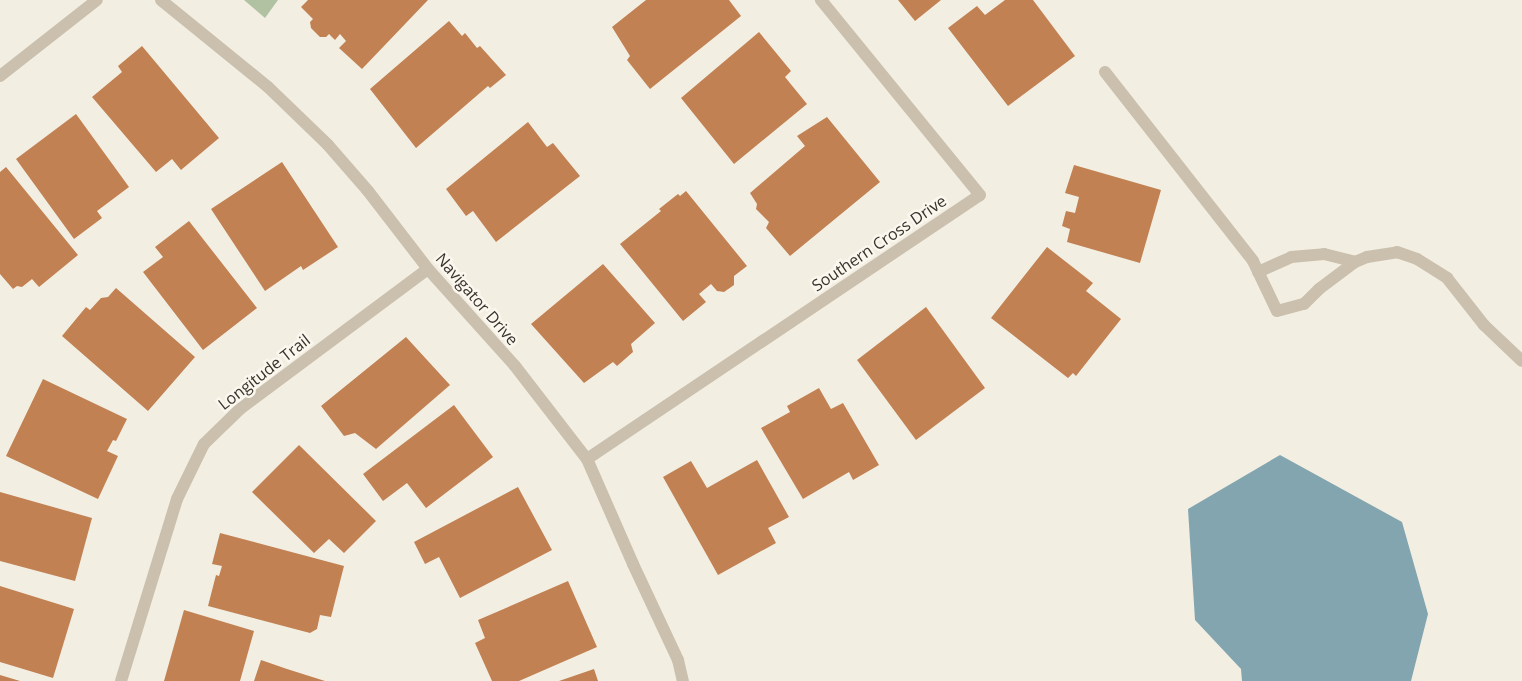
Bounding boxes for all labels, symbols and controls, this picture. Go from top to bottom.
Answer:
street label: Southern Cross Drive [808,191,950,295]
street label: Navigator Drive [432,249,522,349]
street label: Longitude Trail [214,330,314,414]

